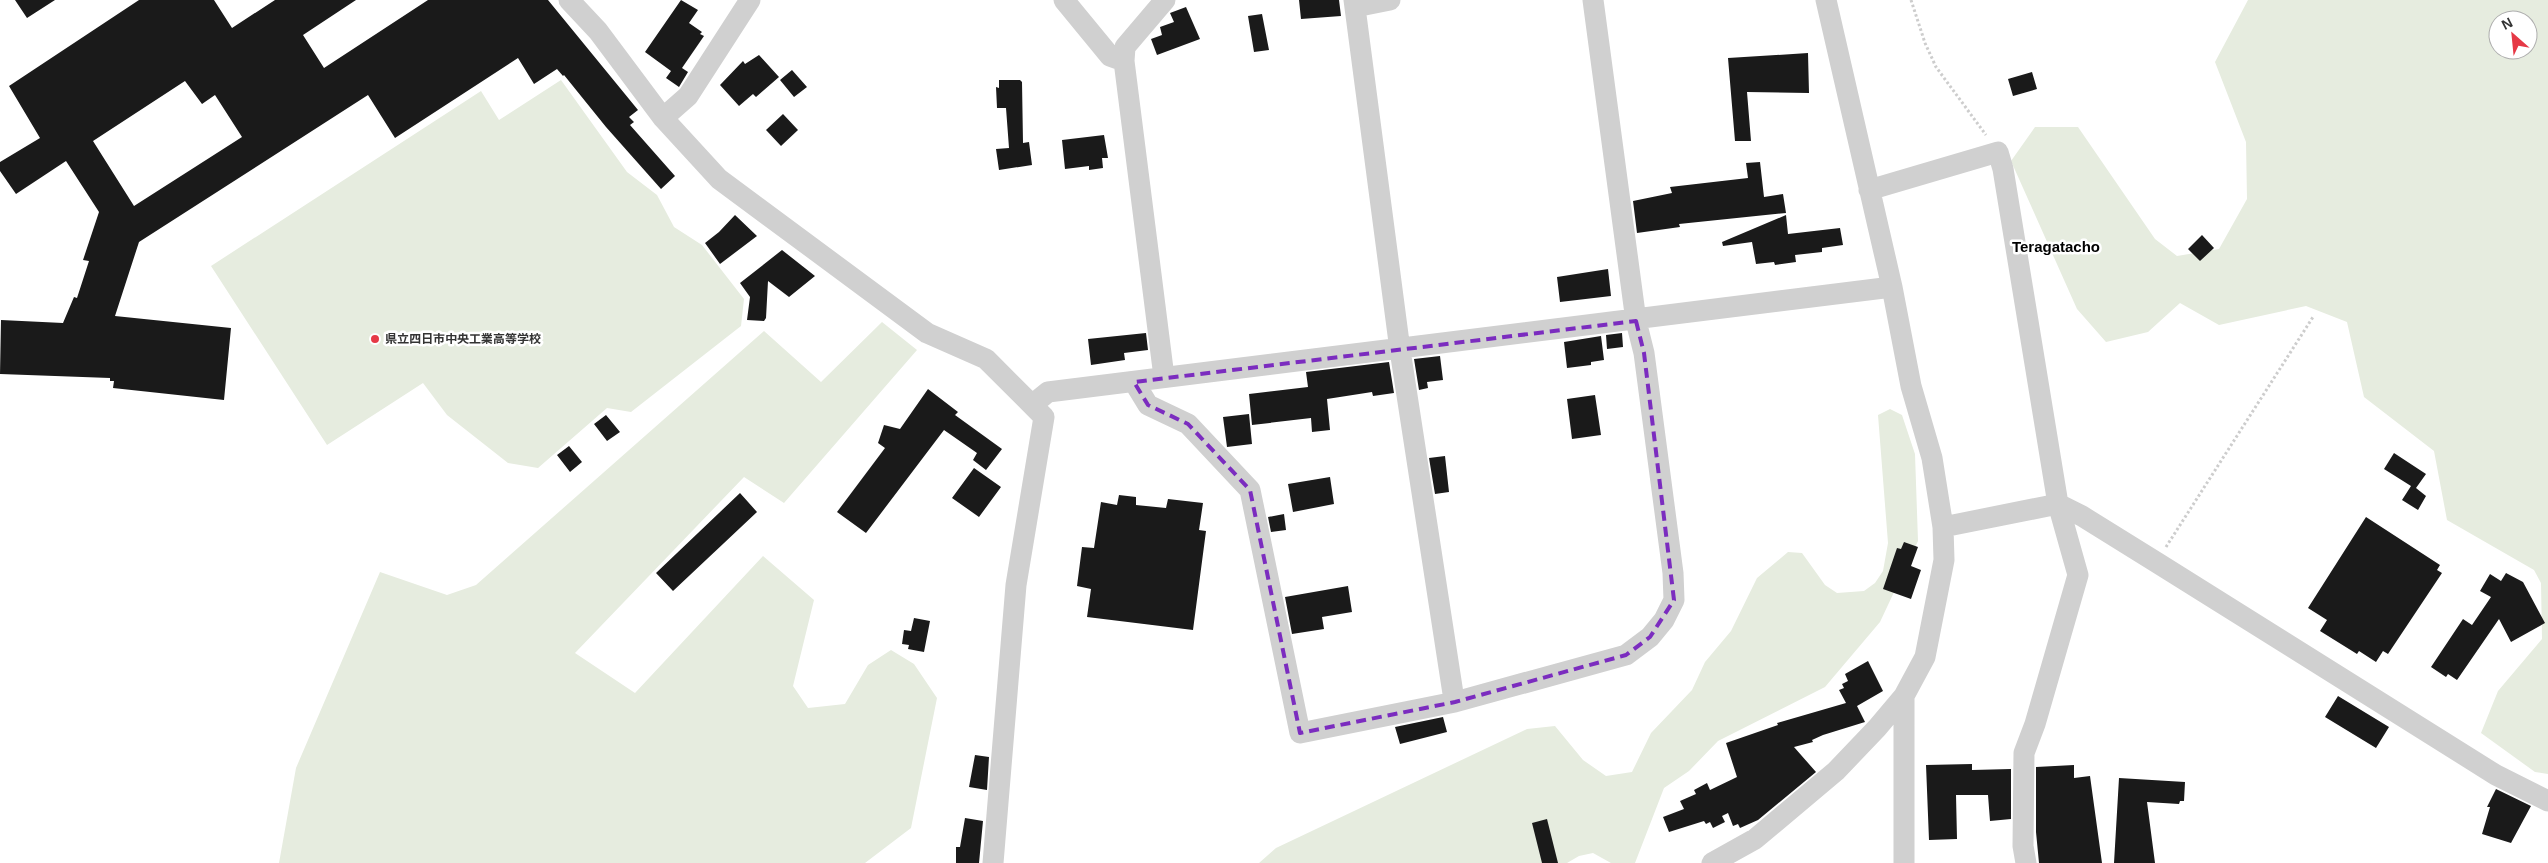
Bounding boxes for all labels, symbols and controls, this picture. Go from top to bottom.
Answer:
north arrow [2488,10,2538,60]
text: N [2499,14,2515,33]
district label: Teragatacho [2012,238,2100,255]
place label: 県立四日市中央工業高等学校 [385,332,541,346]
marker: 県立四日市中央工業高等学校 [369,333,381,345]

